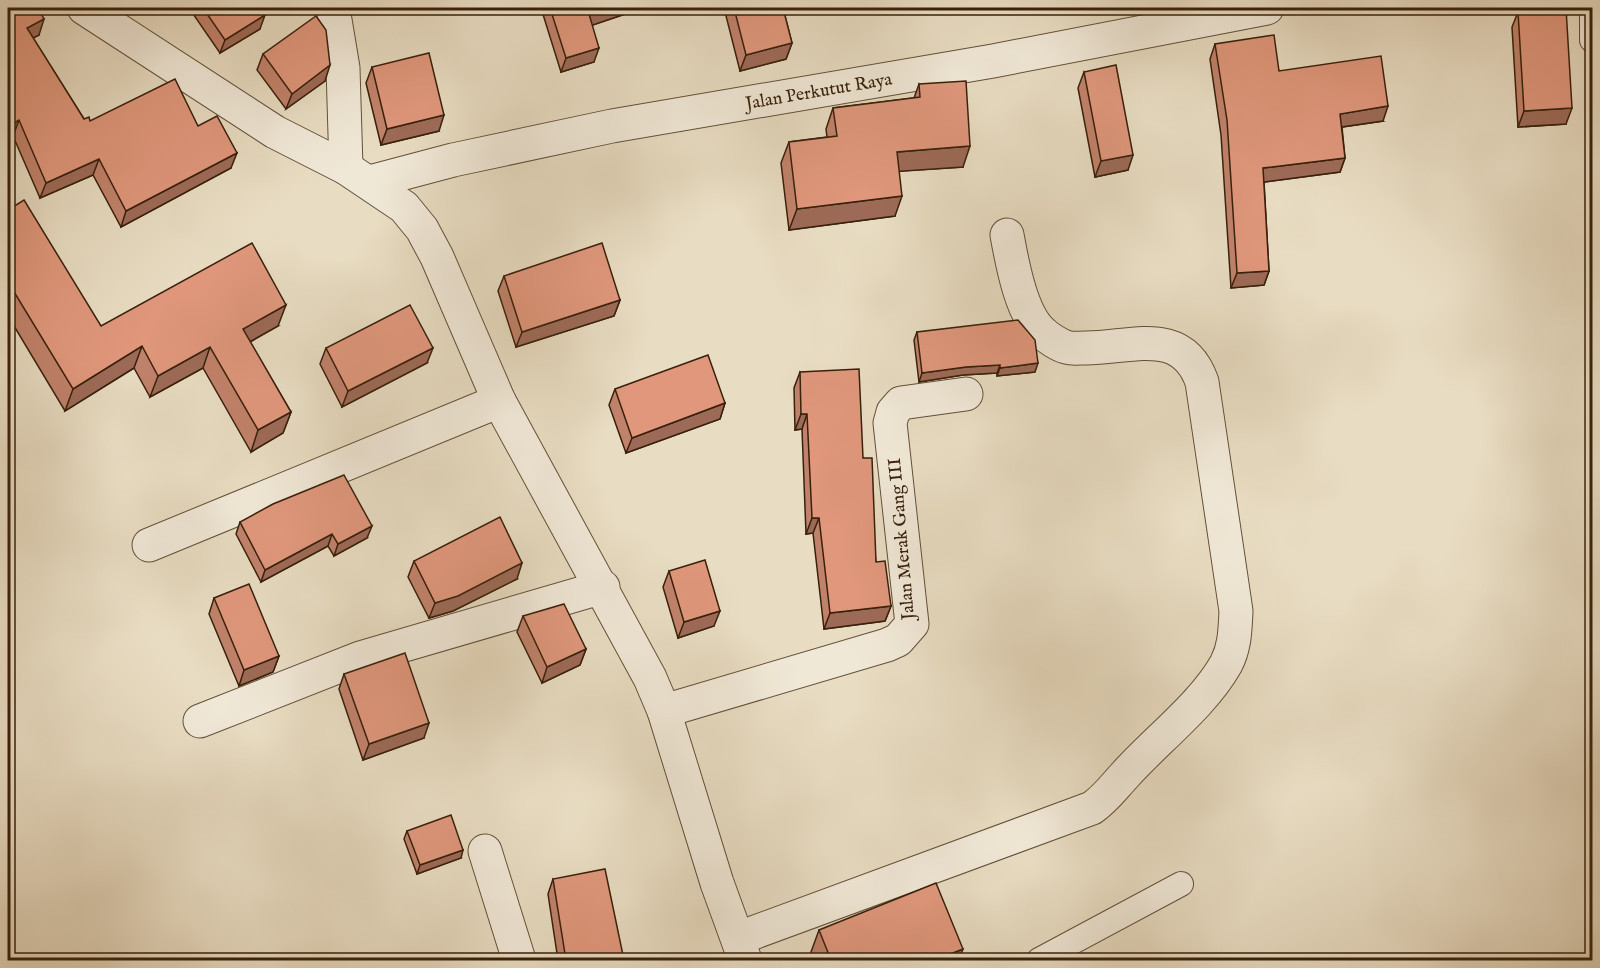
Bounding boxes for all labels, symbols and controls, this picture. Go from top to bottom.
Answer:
street label: Jalan Perkutut Raya [742,68,894,116]
street label: Jalan Merak Gang III [884,457,921,623]

